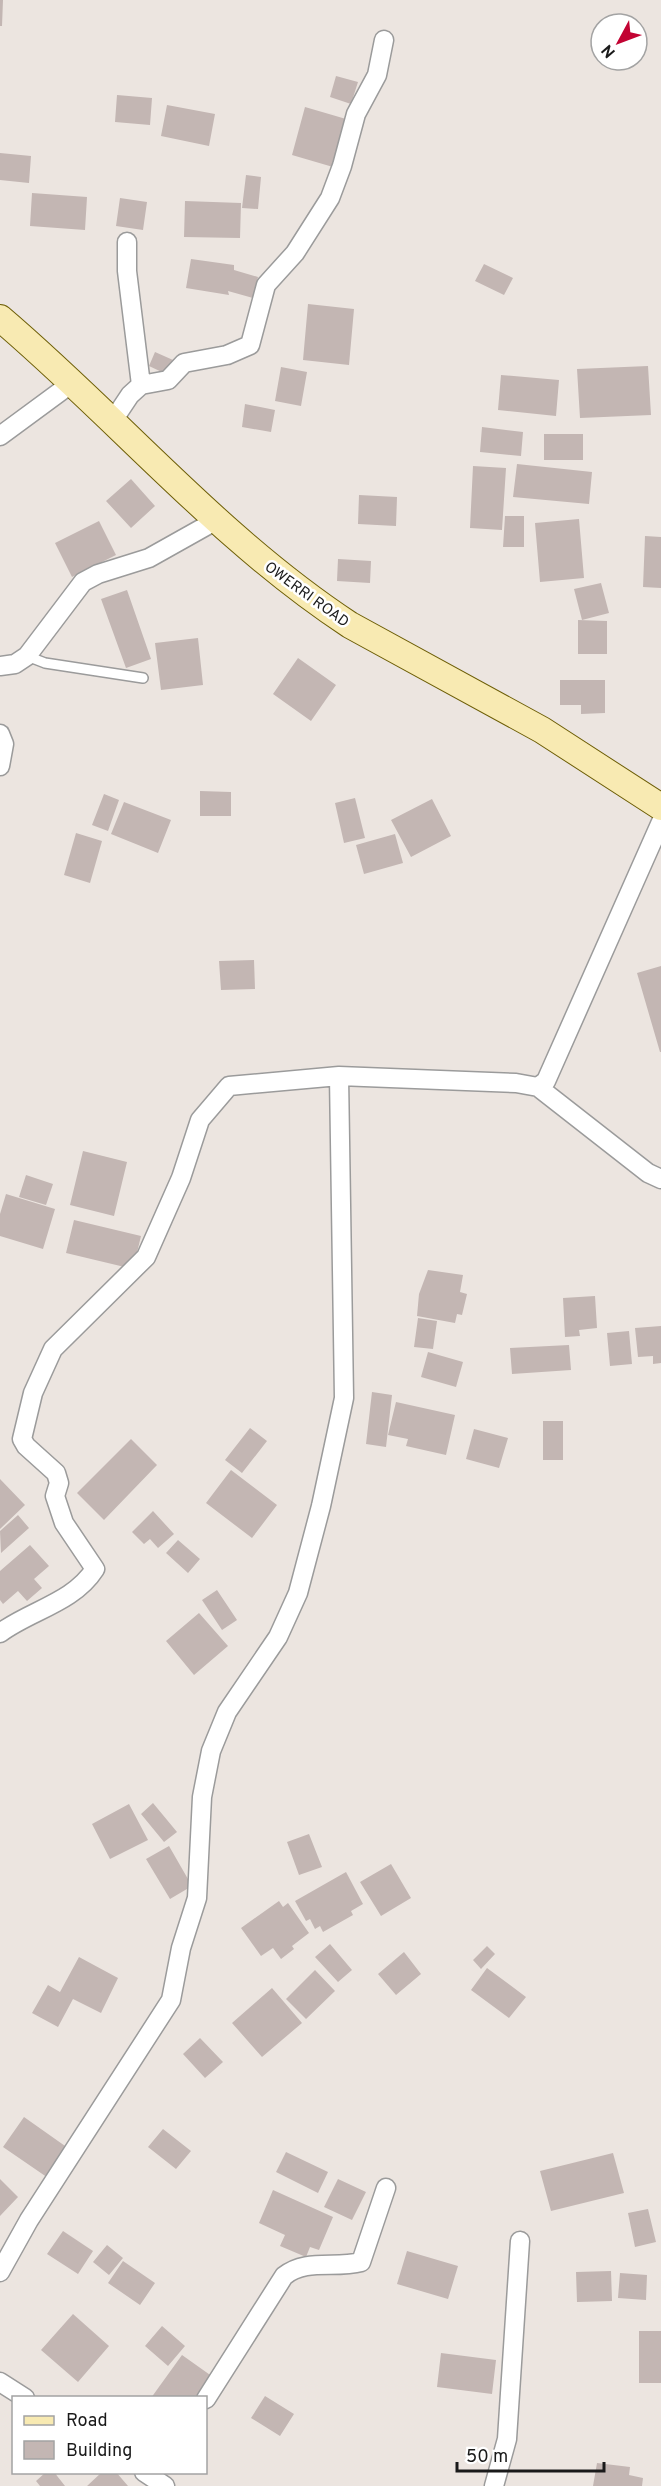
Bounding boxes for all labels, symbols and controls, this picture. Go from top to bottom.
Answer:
north arrow [589,12,649,72]
text: N [598,40,621,61]
street label: OWERRI ROAD [260,558,352,632]
legend [12,2396,207,2474]
text: Road [66,2410,108,2433]
scale bar [457,2435,604,2473]
text: Building [66,2440,132,2463]
text: 50 m [466,2446,508,2469]

